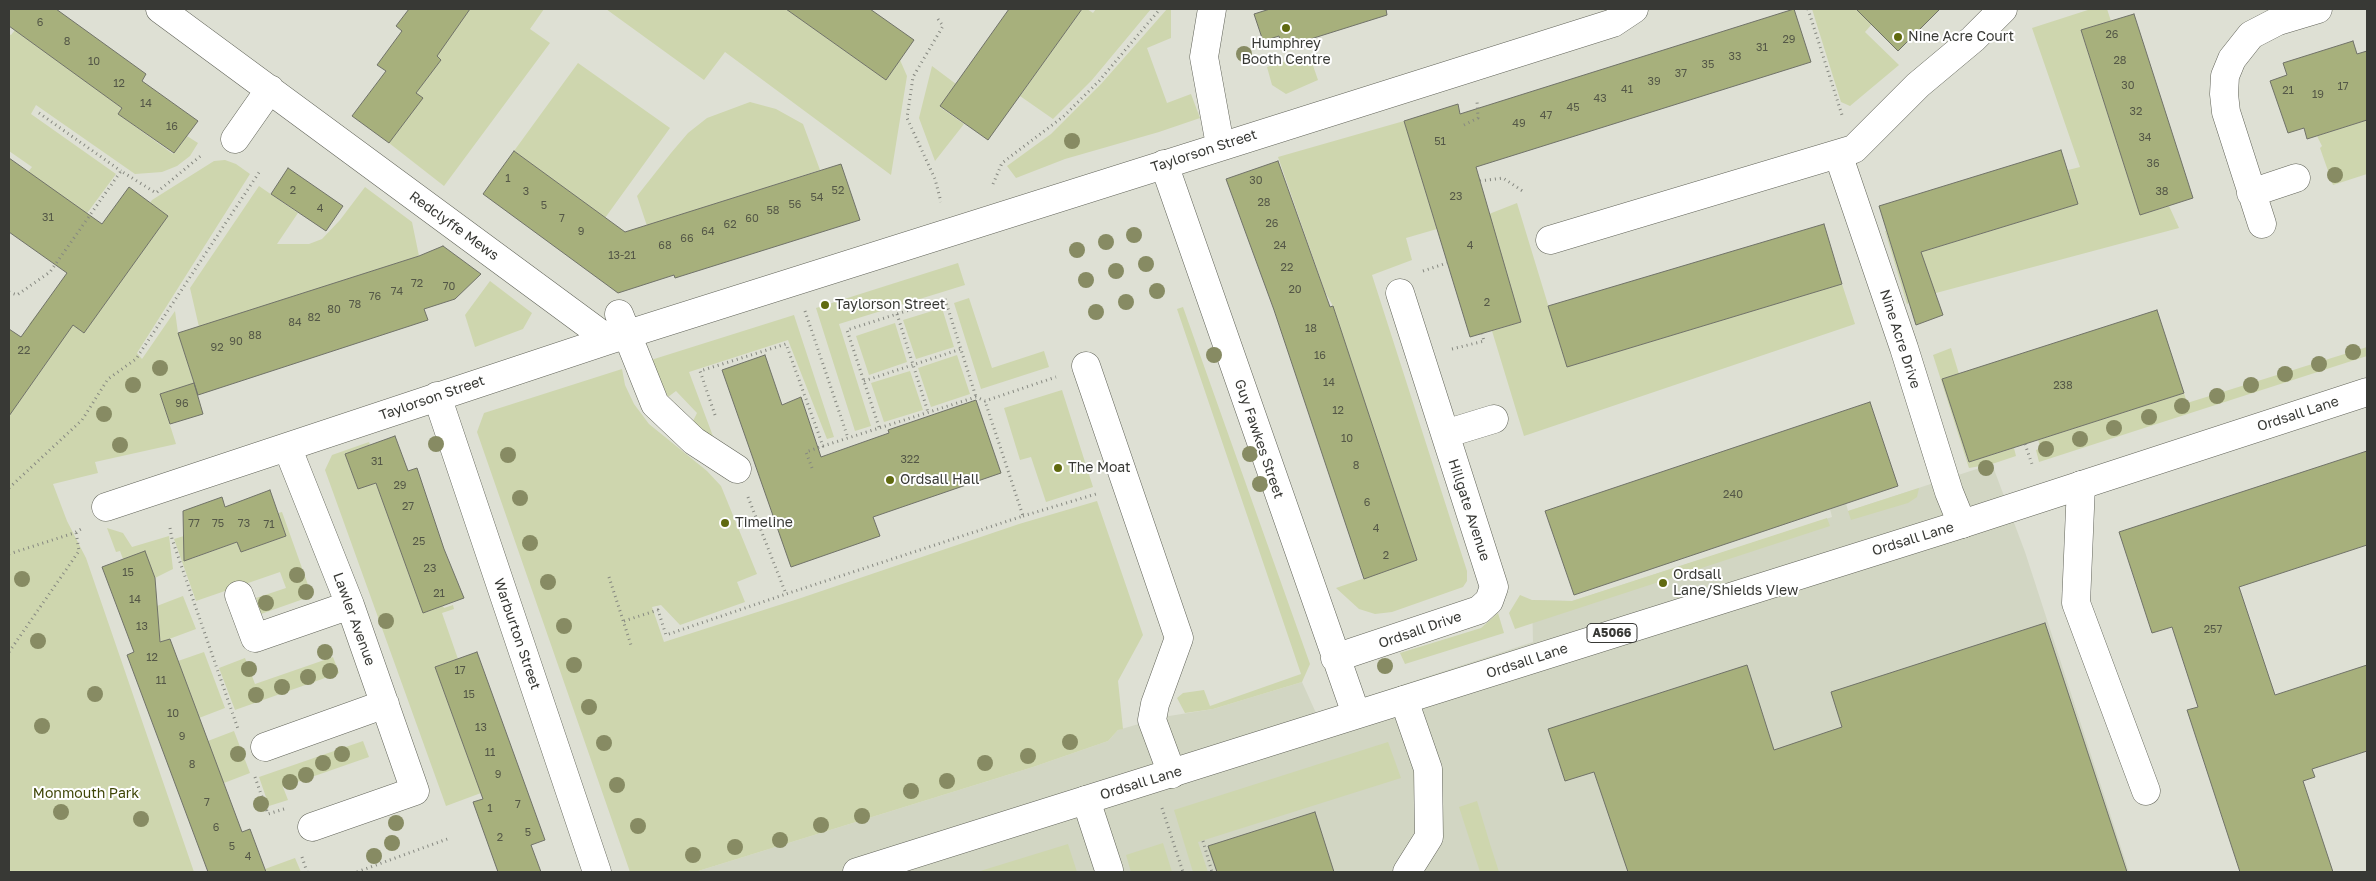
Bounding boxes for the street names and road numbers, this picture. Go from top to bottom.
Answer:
street label: Taylorson Street [1149,126,1259,176]
street label: Redclyffe Mews [406,188,502,264]
street label: Nine Acre Drive [1876,287,1924,391]
street label: Taylorson Street [377,372,487,424]
street label: Guy Fawkes Street [1231,377,1287,501]
street label: Ordsall Lane [2255,393,2341,435]
street label: Hillgate Avenue [1445,457,1493,563]
street label: Ordsall Lane [1870,519,1956,559]
street label: Lawler Avenue [329,570,379,668]
street label: Warburton Street [490,576,544,692]
street label: Ordsall Drive [1376,608,1464,652]
road number: A5066 [1587,624,1637,642]
street label: Ordsall Lane [1484,640,1570,682]
street label: Ordsall Lane [1098,763,1184,803]

